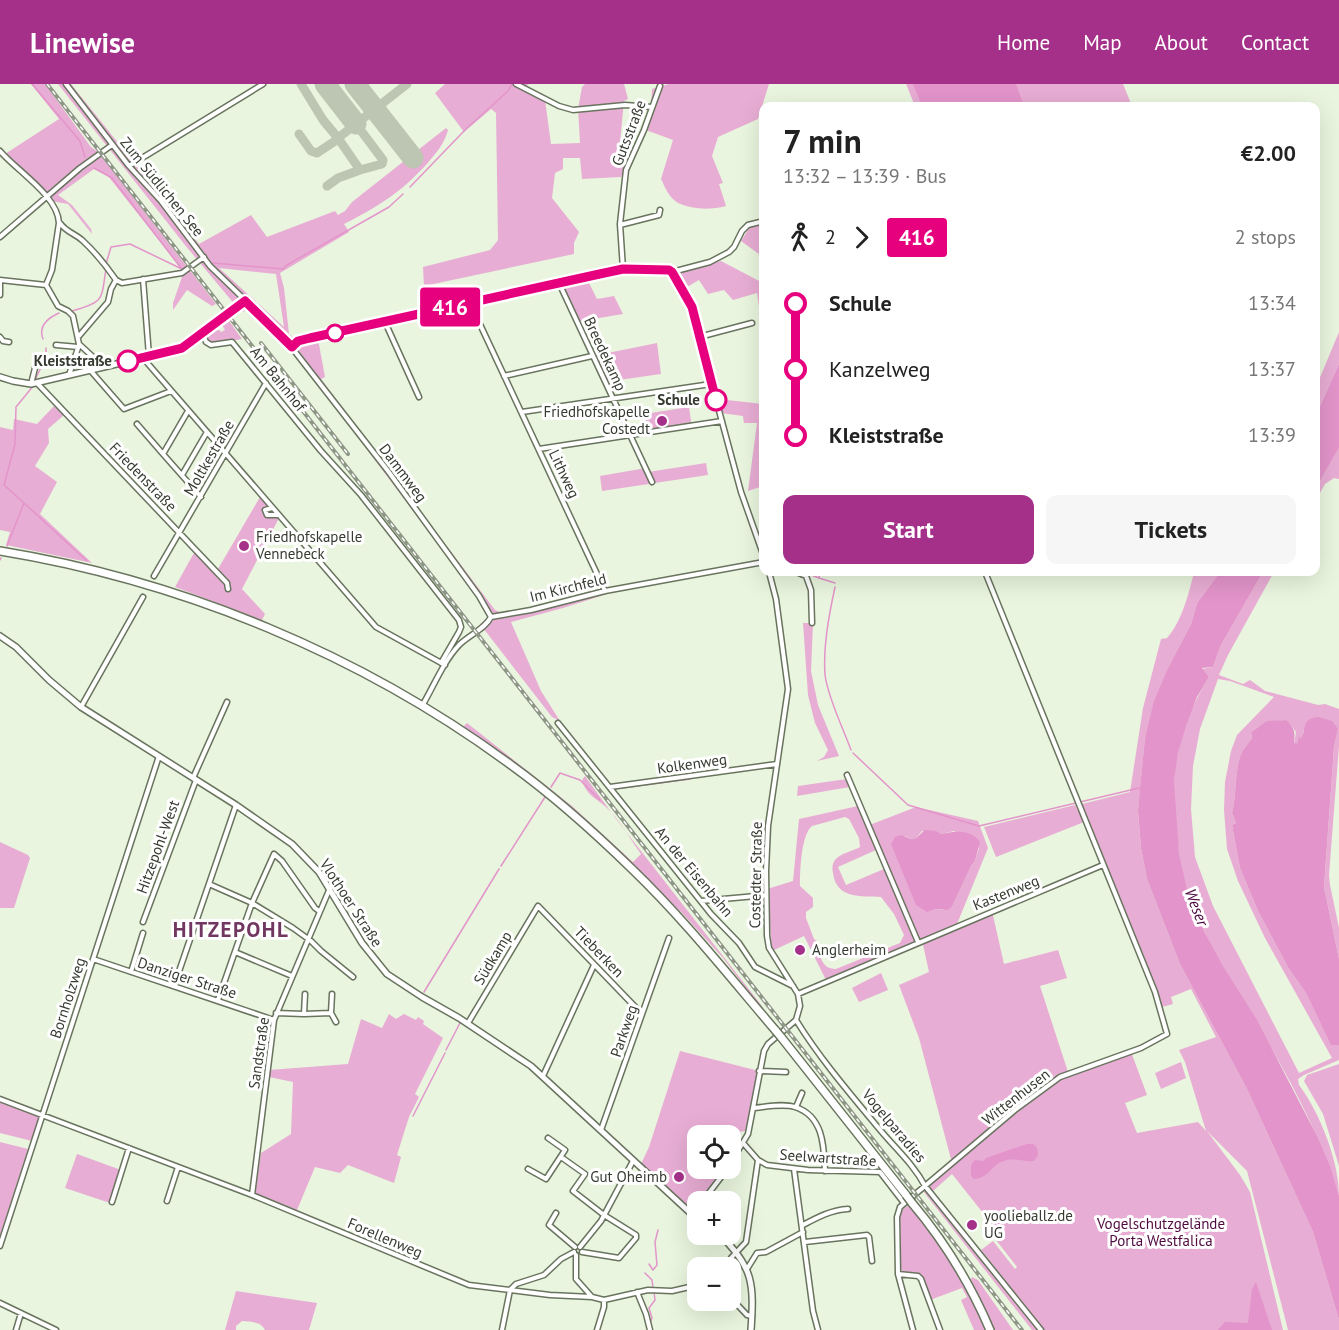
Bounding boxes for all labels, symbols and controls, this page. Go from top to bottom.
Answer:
text: Linewise [30,24,135,61]
text: Home [997,29,1050,56]
text: Map [1083,29,1122,56]
text: About [1155,29,1208,56]
text: Contact [1241,29,1309,56]
street label: Gutsstraße [607,97,650,168]
text: 7 min [783,119,862,162]
street label: Zum Südlichen See [116,133,208,240]
text: €2.00 [1241,139,1296,167]
text: 13:32 – 13:39 · Bus [783,163,947,189]
icon: walk [783,221,816,254]
icon: forward [845,221,878,254]
text: 2 [825,224,836,250]
text: 416 [899,224,935,251]
text: 2 stops [1235,224,1296,250]
line badge: 416 [416,288,484,326]
text: Schule [829,289,892,317]
text: 13:34 [1248,290,1296,316]
text: 416 [432,294,468,321]
street label: Breedekamp [580,314,631,394]
unlabelled marker [326,324,344,342]
street label: Am Bahnhof [246,342,311,416]
marker: Kleiststraße [117,350,139,372]
place label: Kleiststraße [34,351,112,370]
text: Kanzelweg [829,355,931,383]
text: 13:37 [1248,356,1296,382]
marker: Schule [705,389,727,411]
place label: Schule [657,390,700,409]
place label: Friedhofskapelle Costedt [544,402,650,438]
marker: Friedhofskapelle Costedt [655,414,669,428]
street label: Moltkestraße [179,416,238,499]
text: Kleiststraße [829,421,944,449]
text: 13:39 [1248,422,1296,448]
street label: Friedenstraße [106,438,181,515]
street label: Dammweg [375,440,431,506]
street label: Lithweg [545,446,584,501]
button: Start [783,495,1034,564]
button: Tickets [1046,495,1296,564]
place label: Friedhofskapelle Vennebeck [255,527,362,563]
marker: Friedhofskapelle Vennebeck [237,539,251,553]
street label: Im Kirchfeld [528,569,608,606]
street label: Kolkenweg [656,749,728,778]
street label: Hitzepohl-West [132,797,183,896]
street label: Costedter Straße [745,821,766,929]
street label: An der Eisenbahn [651,823,738,921]
street label: Vlothoer Straße [315,854,387,950]
street label: Kastenweg [970,871,1042,914]
water label: Weser [1181,885,1214,930]
district label: HITZEPOHL [173,916,289,943]
street label: Tieberken [570,922,628,981]
street label: Südkamp [469,928,516,988]
place label: Anglerheim [812,940,886,959]
marker: Anglerheim [793,943,807,957]
street label: Danziger Straße [135,953,239,1002]
street label: Bornholzweg [46,955,90,1041]
street label: Parkweg [606,1002,641,1059]
street label: Sandstraße [244,1016,273,1090]
street label: Wittenhusen [978,1064,1053,1129]
street label: Vogelparadies [858,1084,931,1166]
map controls [687,1125,741,1311]
button: locate [687,1125,741,1179]
street label: Seelwartstraße [779,1145,877,1170]
place label: Gut Oheimb [590,1167,667,1186]
marker: Gut Oheimb [672,1170,686,1184]
button: + [687,1191,741,1245]
place label: yoolieballz.de UG [984,1206,1073,1242]
street label: Forellenweg [345,1213,425,1262]
park label: Vogelschutzgelände Porta Westfalica [1096,1214,1225,1250]
marker: yoolieballz.de UG [965,1218,979,1232]
button: − [687,1257,741,1311]

